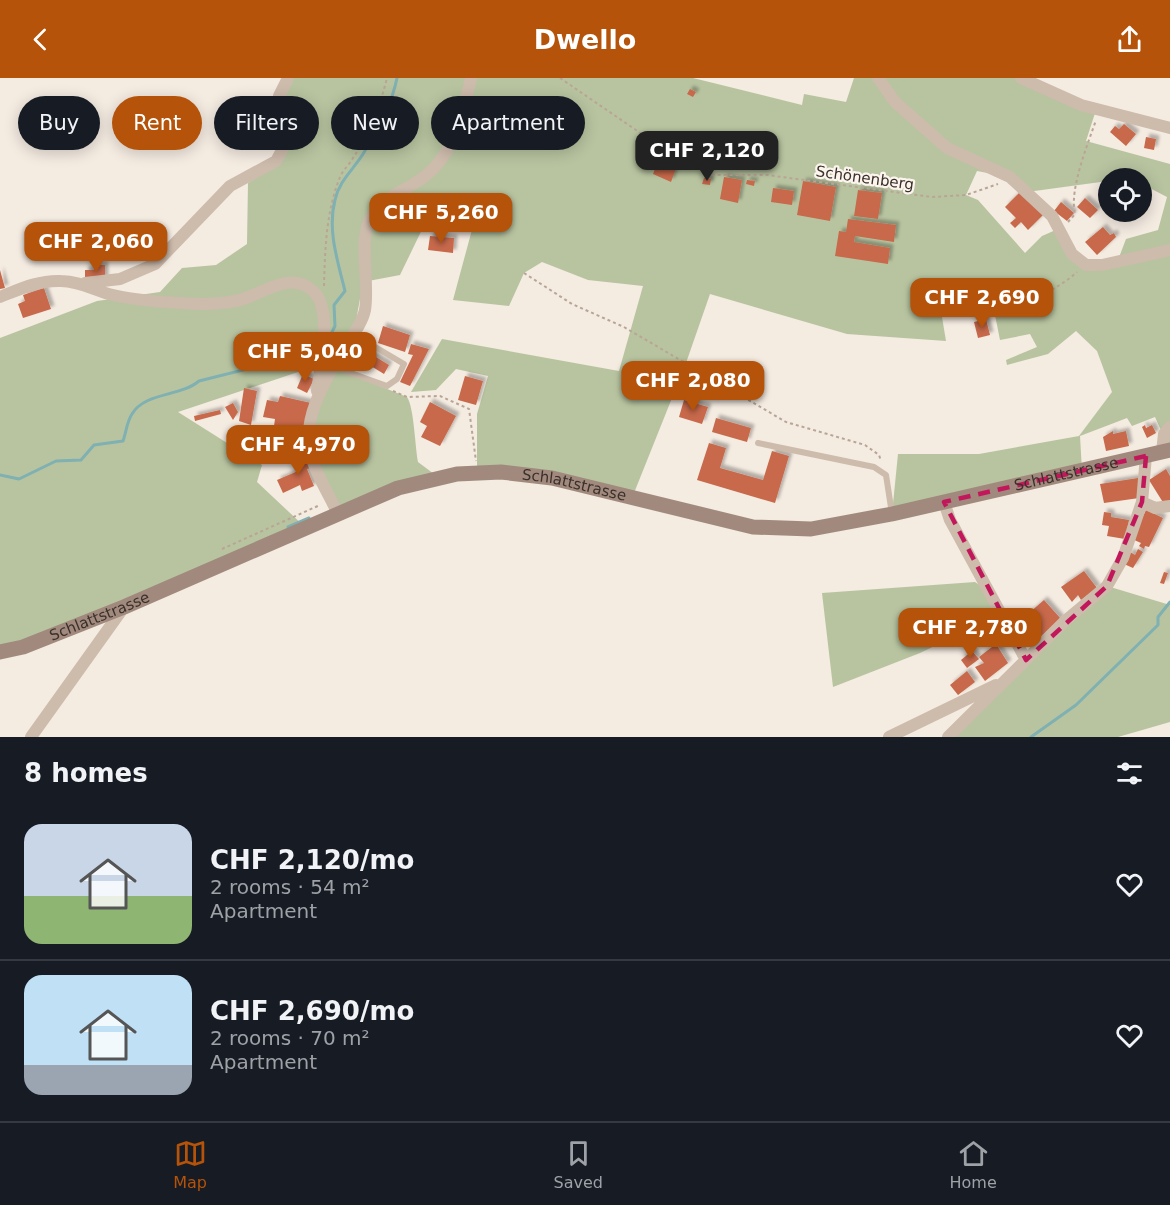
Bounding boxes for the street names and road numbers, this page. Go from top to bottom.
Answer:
street label: Schönenberg [815,162,915,194]
street label: Schlattstrasse [1012,453,1120,495]
street label: Schlattstrasse [521,466,628,505]
street label: Schlattstrasse [47,588,152,645]

